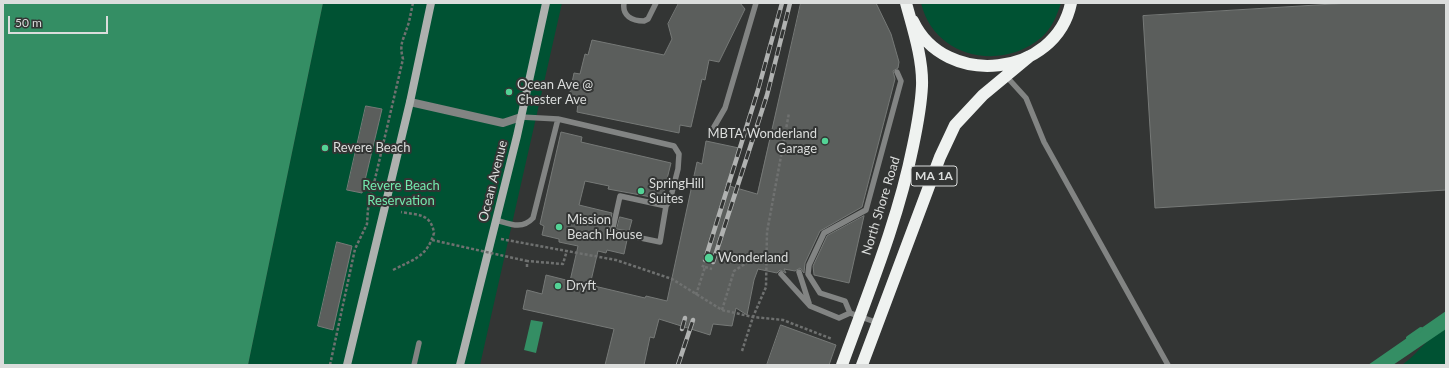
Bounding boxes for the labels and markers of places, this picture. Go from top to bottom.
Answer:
place label: Ocean Ave @ Chester Ave [517,77,593,108]
marker: Ocean Ave @ Chester Ave [504,87,514,97]
place label: MBTA Wonderland Garage [708,126,817,157]
marker: MBTA Wonderland Garage [820,136,830,146]
place label: Revere Beach [333,140,411,156]
marker: Revere Beach [320,143,330,153]
place label: SpringHill Suites [649,176,704,207]
marker: SpringHill Suites [636,186,646,196]
place label: Mission Beach House [567,212,642,243]
marker: Mission Beach House [554,222,564,232]
place label: Wonderland [718,250,788,266]
marker: Wonderland [703,252,715,264]
place label: Dryft [566,278,596,294]
marker: Dryft [553,281,563,291]

